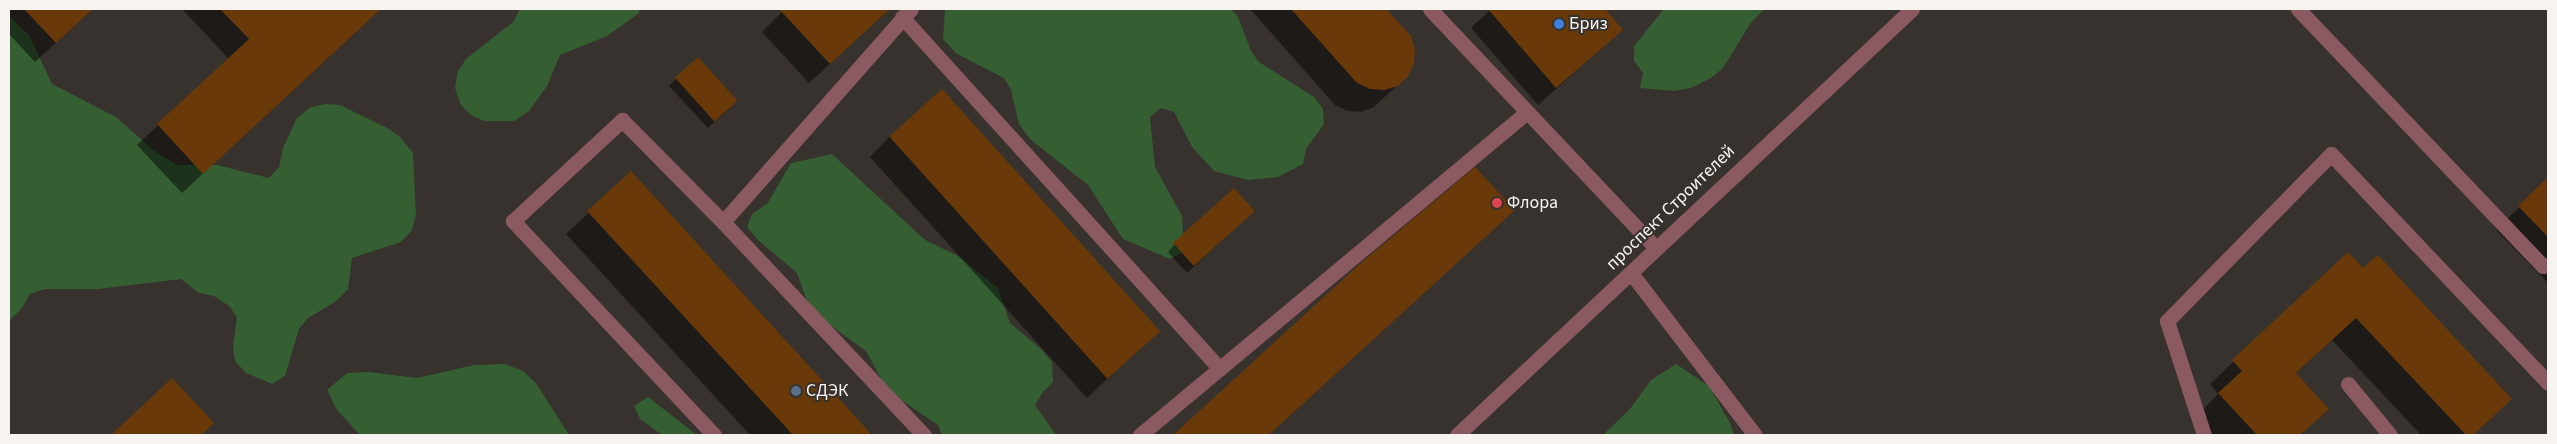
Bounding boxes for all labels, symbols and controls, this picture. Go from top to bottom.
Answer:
place label: Бриз [1569,13,1608,35]
marker: Бриз [1553,18,1565,30]
street label: проспект Строителей [1602,141,1740,275]
place label: Флора [1507,192,1558,214]
marker: Флора [1491,197,1503,209]
place label: СДЭК [806,380,848,402]
marker: СДЭК [790,385,802,397]

